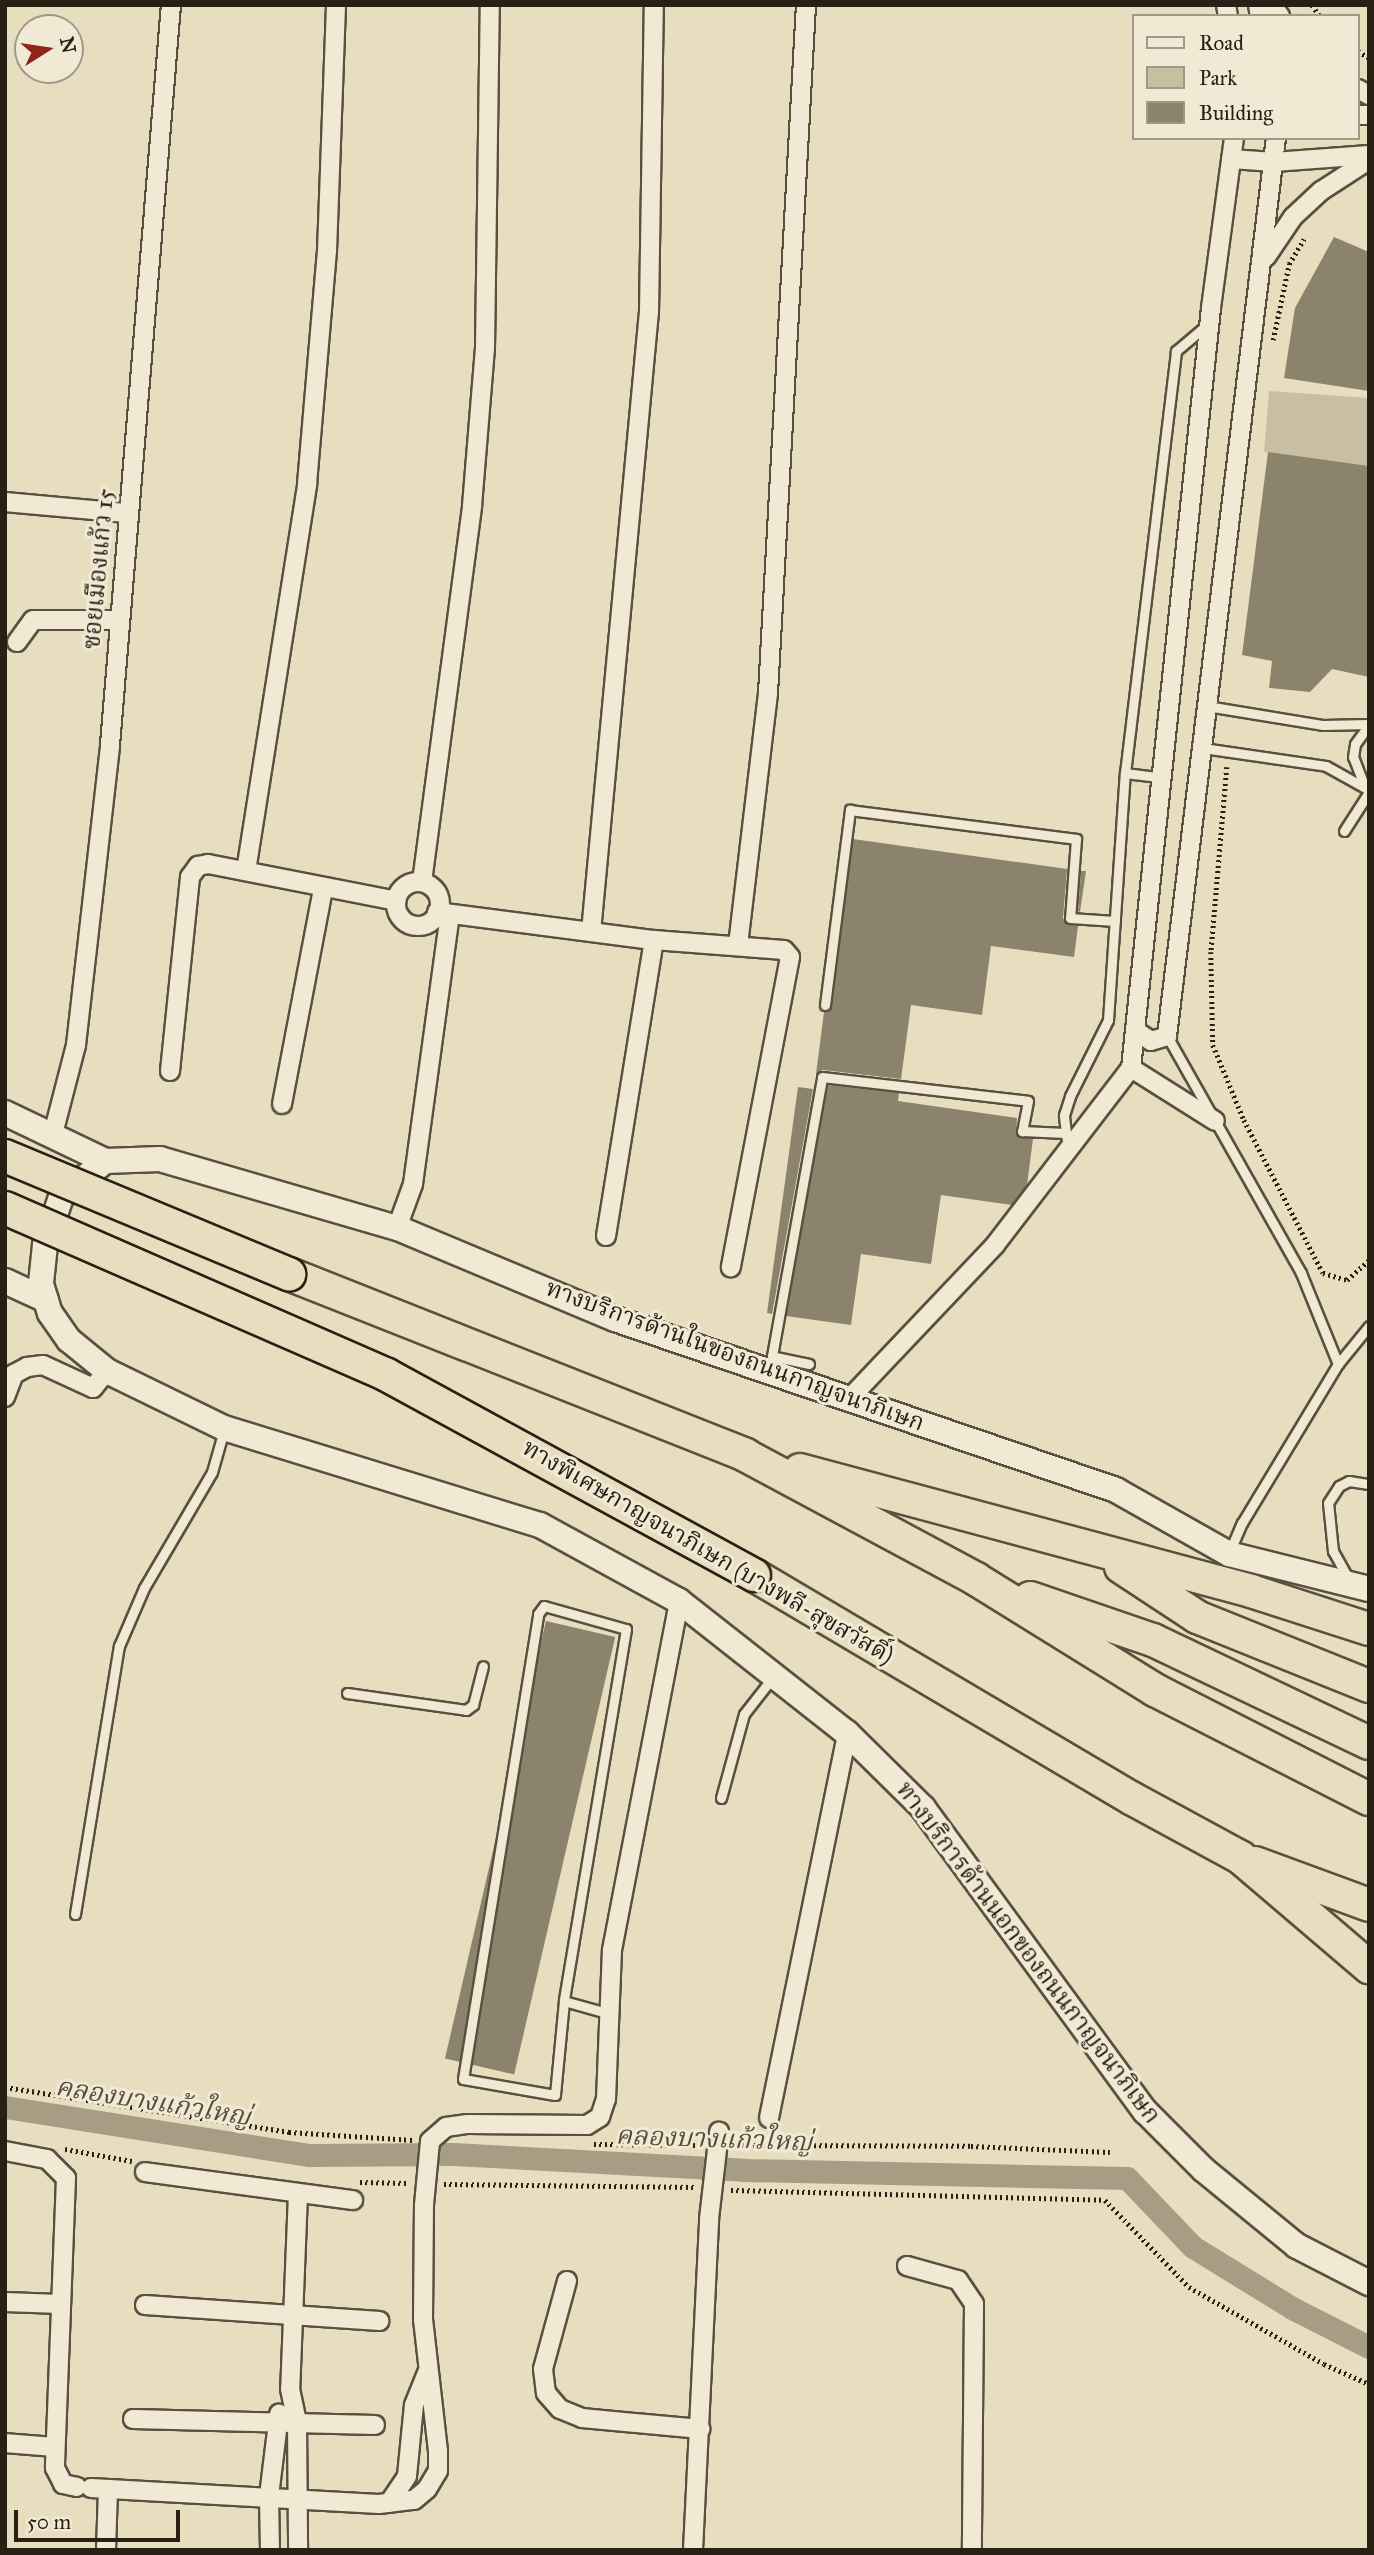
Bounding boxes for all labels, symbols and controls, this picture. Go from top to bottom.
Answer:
north arrow [14,14,84,84]
legend [1132,14,1360,140]
text: Road [1199,30,1244,56]
text: N [55,35,81,55]
text: Park [1199,65,1237,91]
text: Building [1199,100,1273,126]
street label: ซอยเมืองแก้ว 15 [78,488,120,650]
street label: ทางบริการด้านในของถนนกาญจนาภิเษก [542,1274,928,1438]
street label: ทางพิเศษกาญจนาภิเษก (บางพลี-สุขสวัสดิ์) [517,1433,899,1671]
street label: ทางบริการด้านนอกของถนนกาญจนาภิเษก [890,1776,1166,2130]
water label: คลองบางแก้วใหญ่ [53,2071,253,2133]
water label: คลองบางแก้วใหญ่ [615,2120,813,2158]
scale bar [18,2496,184,2540]
text: 50 m [27,2509,71,2535]

